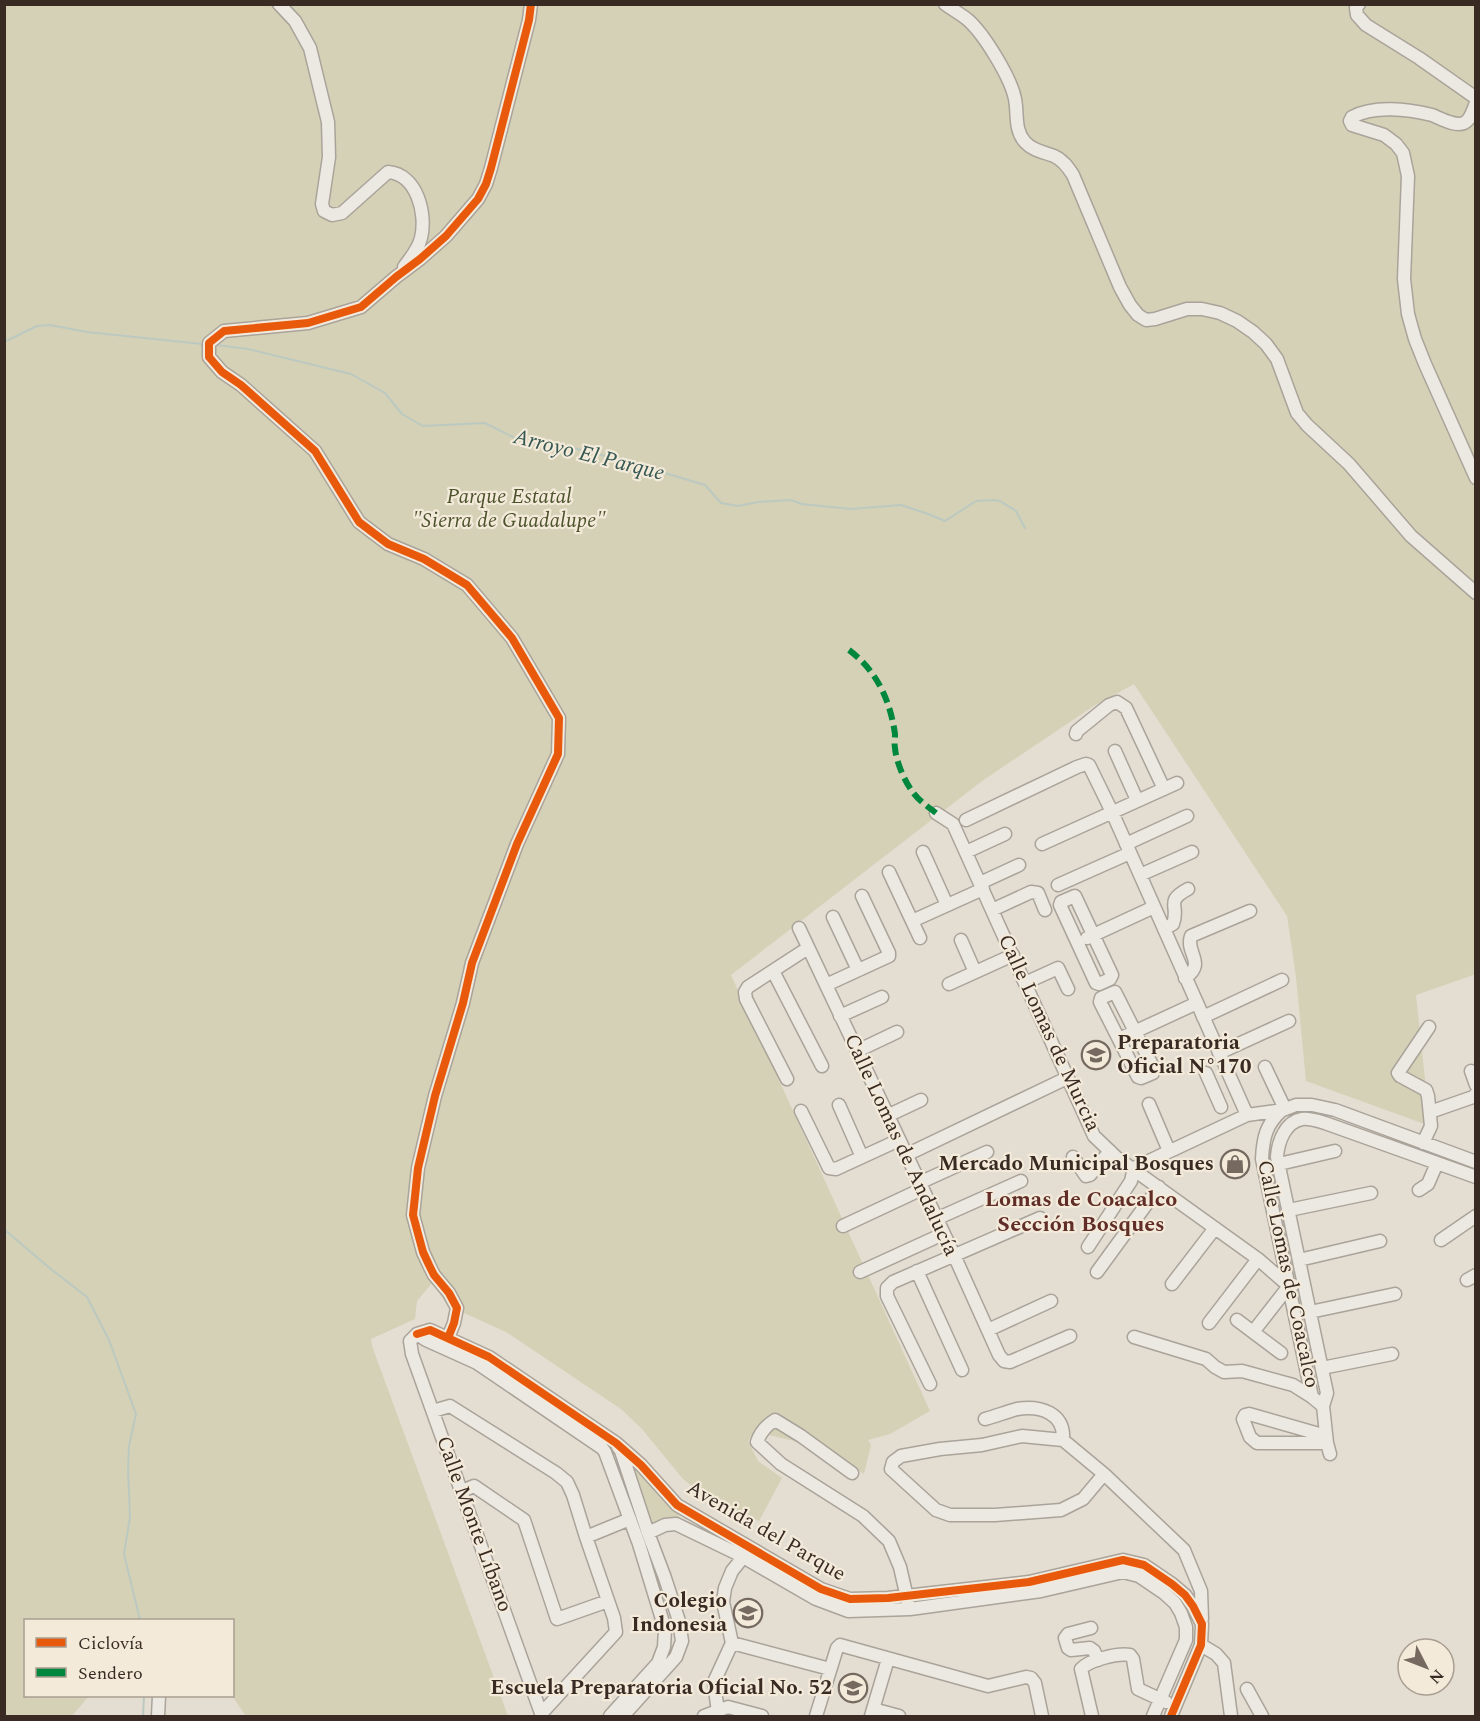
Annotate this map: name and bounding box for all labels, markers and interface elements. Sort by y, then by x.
water label: Arroyo El Parque [509,420,668,490]
park label: Parque Estatal "Sierra de Guadalupe" [412,481,606,537]
street label: Calle Lomas de Murcia [989,929,1109,1138]
place label: Preparatoria Oficial N°170 [1117,1027,1252,1083]
street label: Calle Lomas de Andalucía [835,1028,967,1262]
school or university icon: Preparatoria Oficial N°170 [1080,1039,1112,1071]
place label: Mercado Municipal Bosques [938,1148,1214,1180]
shop icon: Mercado Municipal Bosques [1219,1148,1251,1180]
street label: Calle Lomas de Coacalco [1248,1157,1328,1391]
district label: Lomas de Coacalco Sección Bosques [985,1183,1177,1241]
street label: Calle Monte Líbano [427,1431,521,1617]
street label: Avenida del Parque [680,1472,852,1590]
place label: Colegio Indonesia [631,1585,727,1641]
school or university icon: Colegio Indonesia [732,1597,764,1629]
legend [24,1619,234,1697]
text: Ciclovía [78,1630,144,1657]
north arrow [1396,1637,1456,1697]
text: Sendero [78,1660,143,1687]
text: N [1423,1663,1450,1689]
place label: Escuela Preparatoria Oficial No. 52 [490,1672,832,1704]
school or university icon: Escuela Preparatoria Oficial No. 52 [837,1672,869,1704]

